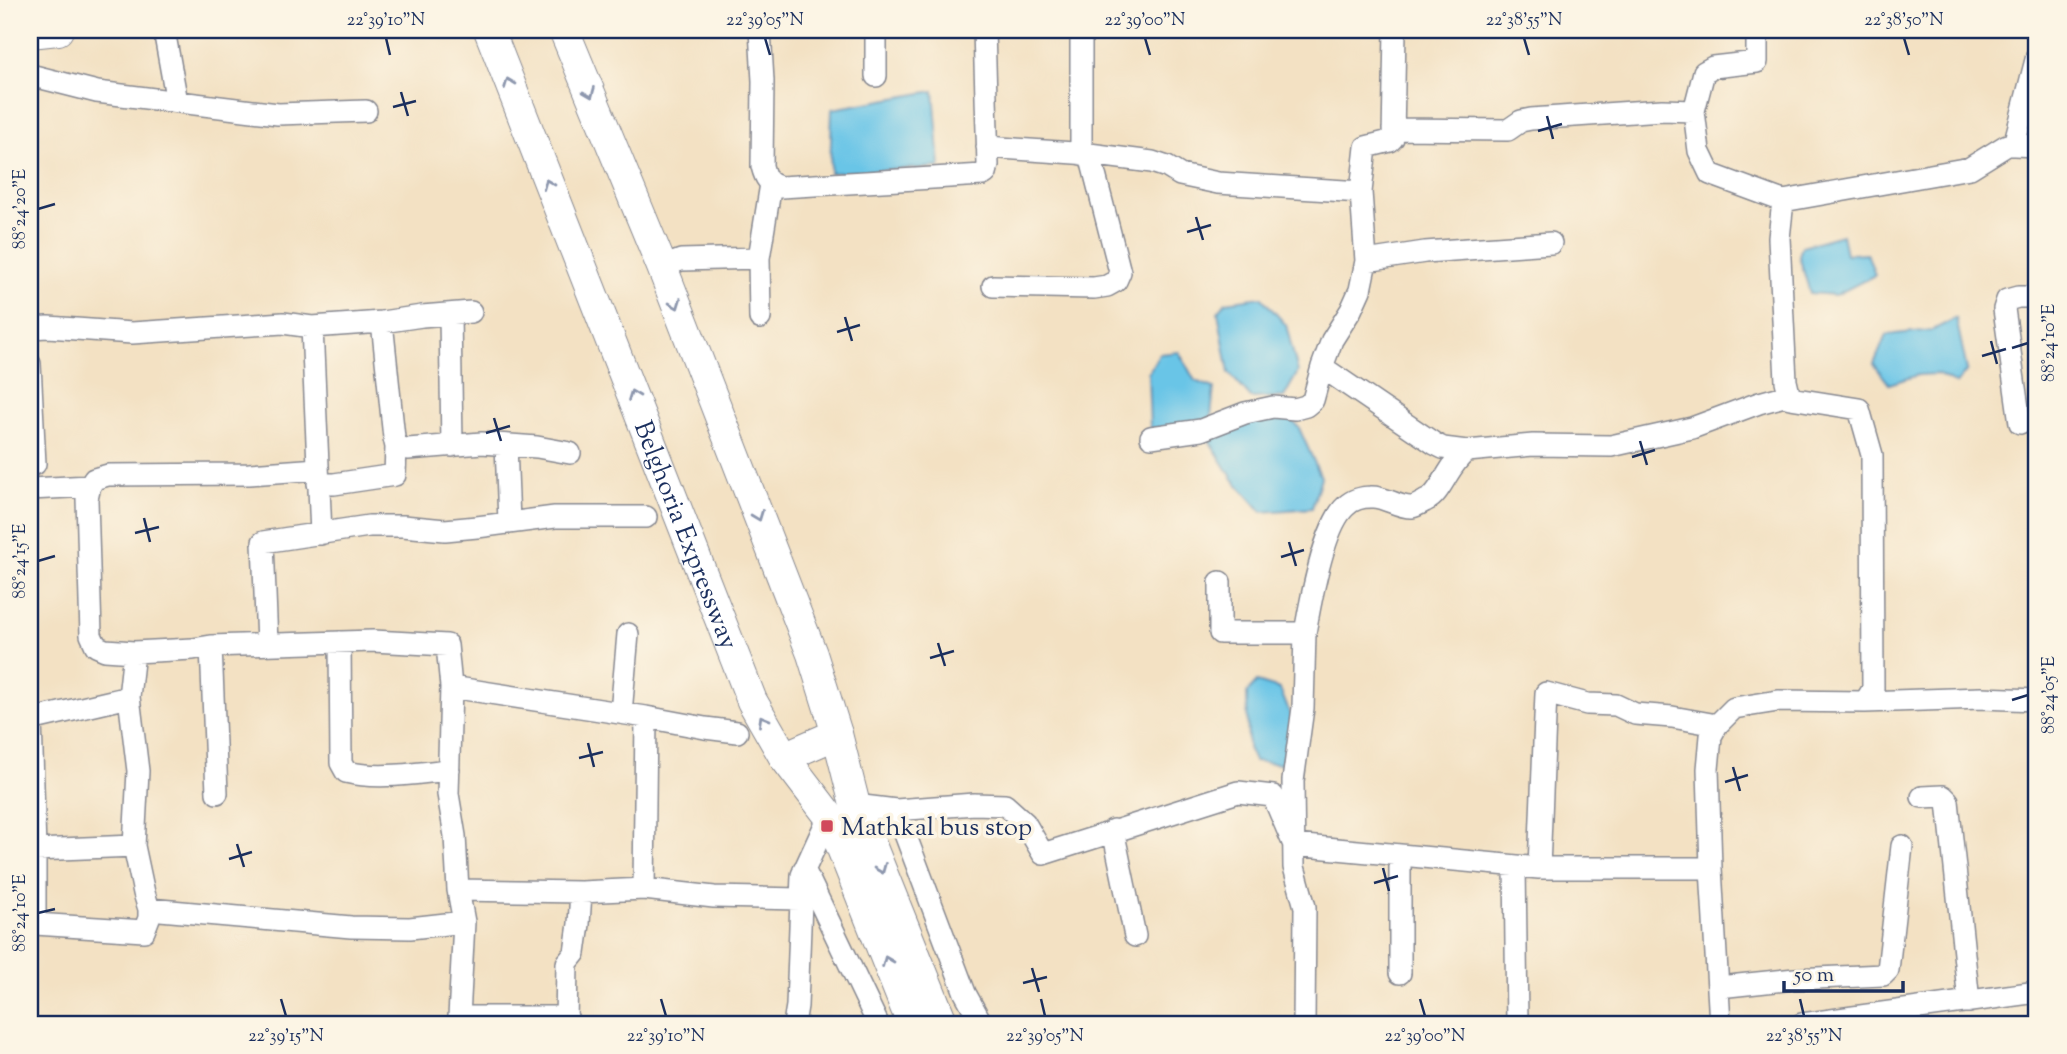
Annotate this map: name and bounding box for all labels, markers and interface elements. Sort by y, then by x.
text: 22°39'10"N [347,8,425,34]
text: 22°39'05"N [726,8,804,34]
text: 22°39'00"N [1105,8,1185,34]
text: 22°38'55"N [1486,8,1562,34]
text: 22°38'50"N [1864,8,1944,34]
one-way arrow [503,77,517,89]
one-way arrow [582,86,596,98]
text: 88°24'20"E [8,169,34,249]
one-way arrow [543,178,557,190]
one-way arrow [667,297,681,309]
text: 88°24'10"E [2037,304,2063,382]
one-way arrow [627,389,641,401]
street label: Belghoria Expressway [623,416,746,655]
one-way arrow [750,509,764,521]
text: 88°24'15"E [8,523,34,599]
text: 88°24'05"E [2037,656,2063,734]
one-way arrow [758,714,771,727]
place label: Mathkal bus stop [841,810,1032,847]
marker: Mathkal bus stop [819,818,835,834]
one-way arrow [872,862,886,874]
text: 88°24'10"E [8,874,34,952]
scale bar [1784,949,1902,993]
one-way arrow [881,955,895,967]
text: 50 m [1793,961,1834,991]
text: 22°39'15"N [248,1024,324,1050]
text: 22°39'10"N [627,1024,705,1050]
text: 22°39'05"N [1006,1024,1084,1050]
text: 22°39'00"N [1385,1024,1465,1050]
text: 22°38'55"N [1766,1024,1842,1050]

